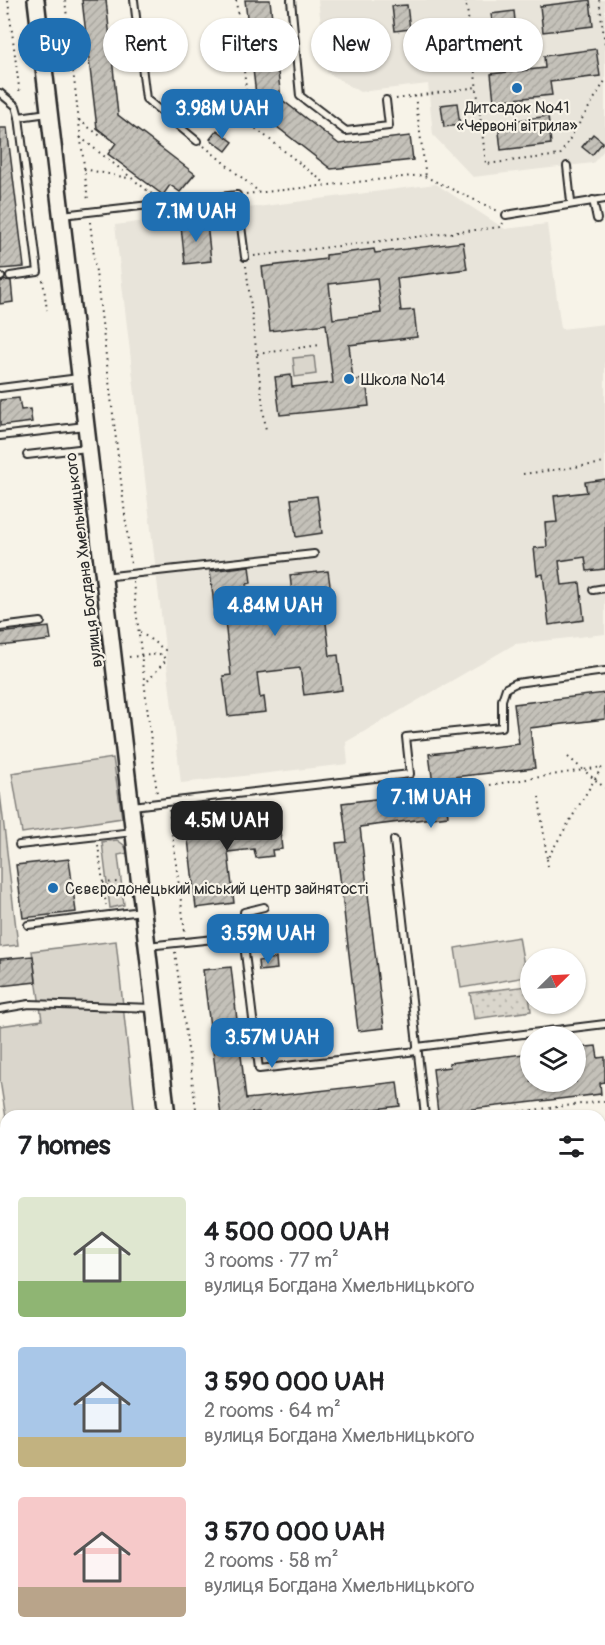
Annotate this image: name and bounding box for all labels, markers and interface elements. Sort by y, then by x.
chip: Buy [18,18,91,72]
chip: Rent [103,18,188,72]
chip: Filters [200,18,299,72]
chip: New [311,18,391,72]
chip: Apartment [403,18,543,72]
marker: Дитсадок №41 «Червоні вітрила» [510,81,524,95]
pin: 3.98M UAH [153,89,291,140]
text: 3.98M UAH [175,96,269,121]
place label: Дитсадок №41 «Червоні вітрила» [456,98,578,136]
pin: 7.1M UAH [134,192,258,243]
text: 7.1M UAH [156,199,236,224]
place label: Школа №14 [361,370,445,390]
marker: Школа №14 [342,372,356,386]
street label: вулиця Богдана Хмельницького [61,451,107,668]
pin: 4.84M UAH [206,586,344,637]
text: 4.84M UAH [227,593,323,618]
pin: 7.1M UAH [369,778,493,829]
text: 7.1M UAH [391,785,471,810]
pin: 4.5M UAH [165,801,289,852]
text: 4.5M UAH [185,808,269,833]
place label: Сєвєродонецький міський центр зайнятості [65,879,368,899]
marker: Сєвєродонецький міський центр зайнятості [46,881,60,895]
pin: 3.59M UAH [199,914,337,965]
text: 3.59M UAH [221,921,315,946]
north arrow [520,948,586,1014]
map controls [520,948,586,1092]
pin: 3.57M UAH [203,1018,341,1069]
text: 3.57M UAH [225,1025,319,1050]
button: layers [520,1026,586,1092]
text: 7 homes [18,1130,110,1162]
icon: filters [555,1130,588,1163]
text: 4 500 000 UAH [204,1216,389,1248]
icon: home [66,1221,138,1293]
text: 3 rooms · 77 m² [204,1248,339,1273]
text: вулиця Богдана Хмельницького [204,1273,475,1298]
text: 3 590 000 UAH [204,1366,385,1398]
icon: home [66,1371,138,1443]
text: 2 rooms · 64 m² [204,1398,341,1423]
text: вулиця Богдана Хмельницького [204,1423,475,1448]
text: 3 570 000 UAH [204,1516,385,1548]
icon: home [66,1521,138,1593]
text: 2 rooms · 58 m² [204,1548,339,1573]
text: вулиця Богдана Хмельницького [204,1573,475,1598]

